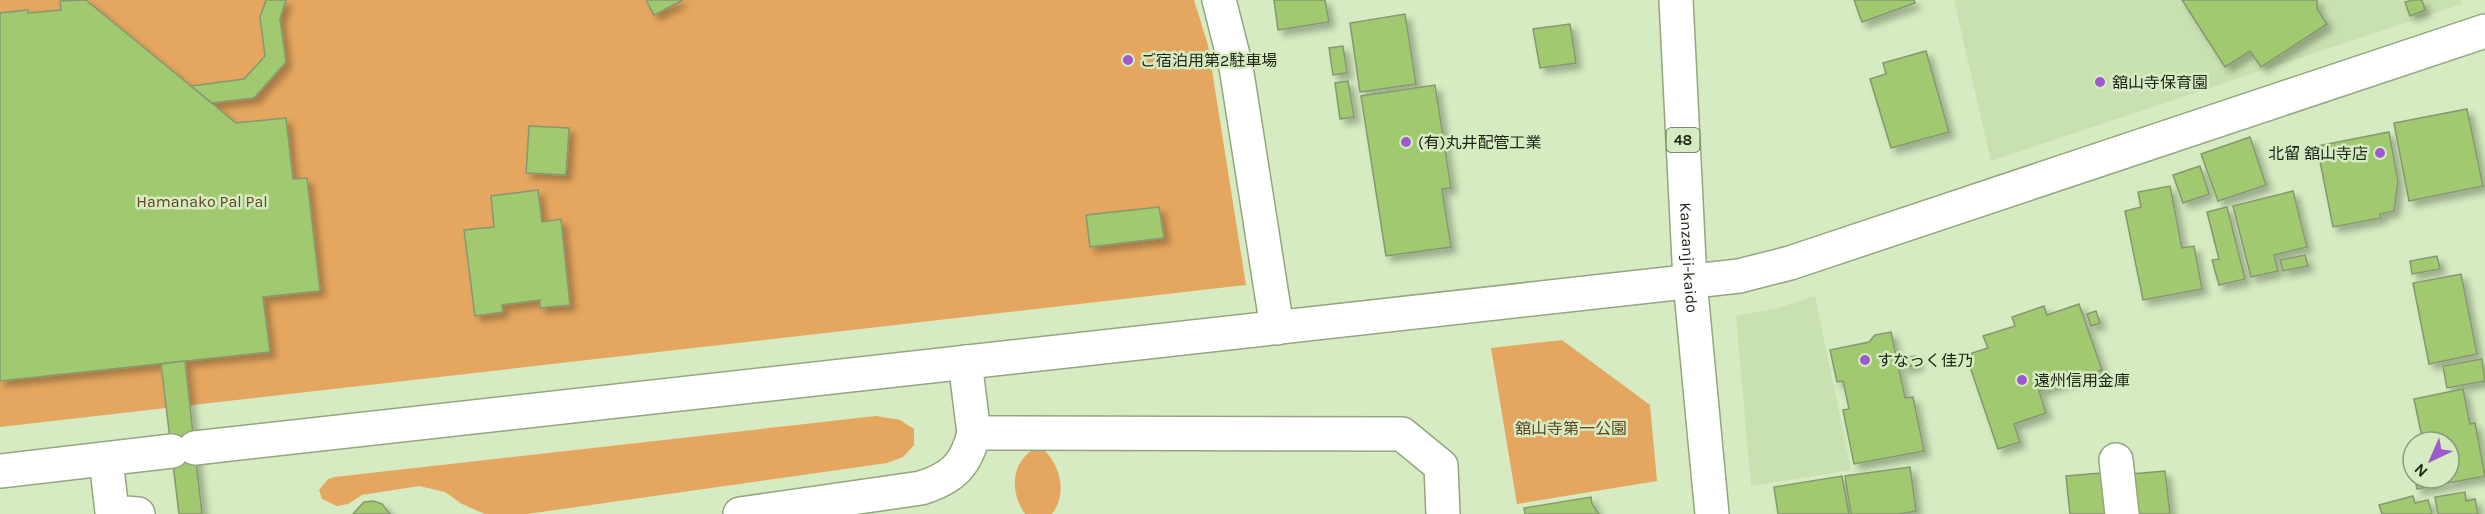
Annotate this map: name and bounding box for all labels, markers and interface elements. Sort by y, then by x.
place label: ご宿泊用第2駐車場 [1140,51,1277,70]
marker: ご宿泊用第2駐車場 [1121,53,1135,67]
place label: 舘山寺保育園 [2112,73,2208,92]
marker: 舘山寺保育園 [2093,75,2107,89]
road number: 48 [1666,128,1700,152]
place label: (有)丸井配管工業 [1418,133,1541,152]
marker: (有)丸井配管工業 [1399,135,1413,149]
place label: 北留 舘山寺店 [2268,144,2368,163]
marker: 北留 舘山寺店 [2373,146,2387,160]
park label: Hamanako Pal Pal [136,192,268,211]
street label: Kanzanji-kaido [1677,202,1702,314]
place label: すなっく佳乃 [1877,351,1973,370]
marker: すなっく佳乃 [1858,353,1872,367]
place label: 遠州信用金庫 [2034,371,2130,390]
marker: 遠州信用金庫 [2015,373,2029,387]
park label: 舘山寺第一公園 [1515,419,1627,438]
north arrow [2401,430,2461,490]
text: N [2410,460,2432,481]

